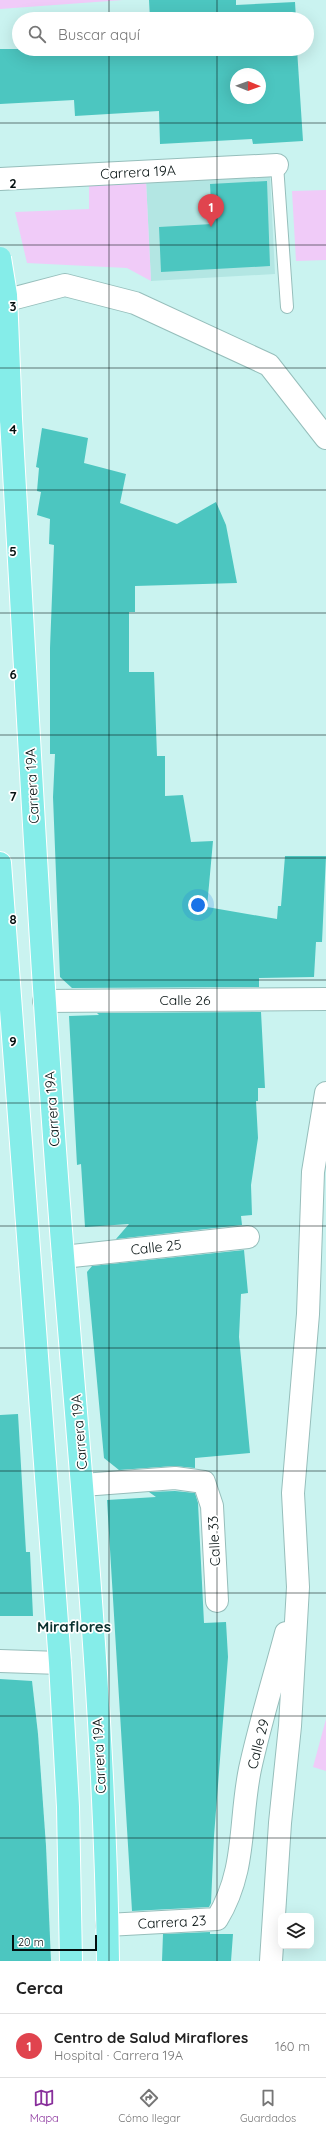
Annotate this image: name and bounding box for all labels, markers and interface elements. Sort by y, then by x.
search box [12,12,314,56]
icon: search [26,23,48,45]
text: Buscar aquí [58,25,140,44]
north arrow [230,68,266,104]
street label: Carrera 19A [100,161,176,183]
text: 2 [9,175,17,191]
pin: 1 [198,194,224,227]
text: 3 [10,298,17,314]
text: 4 [9,421,17,437]
text: 5 [9,543,17,559]
text: 6 [9,666,17,682]
street label: Carrera 19A [21,748,43,824]
text: 7 [9,788,17,804]
your location [188,895,208,915]
text: 8 [9,911,17,927]
street label: Calle 26 [160,991,211,1009]
text: 9 [9,1033,17,1049]
street label: Carrera 19A [40,1071,64,1147]
street label: Calle 25 [130,1235,182,1259]
street label: Carrera 19A [67,1394,91,1470]
street label: Calle 33 [204,1515,224,1567]
district label: Miraflores [37,1617,111,1636]
street label: Calle 29 [243,1717,273,1771]
street label: Carrera 19A [88,1718,110,1794]
street label: Carrera 23 [137,1911,207,1933]
map controls [278,1913,314,1949]
button: layers [278,1913,314,1949]
scale bar [12,1933,97,1952]
text: 20 m [18,1935,44,1949]
text: Cerca [16,1977,63,1998]
text: Centro de Salud Miraflores [54,2028,248,2047]
text: 1 [26,2038,32,2054]
text: 160 m [275,2038,310,2054]
text: Hospital · Carrera 19A [54,2047,183,2063]
tab: Mapa [30,2087,59,2125]
tab: Cómo llegar [118,2087,181,2125]
tab: Guardados [240,2087,296,2125]

